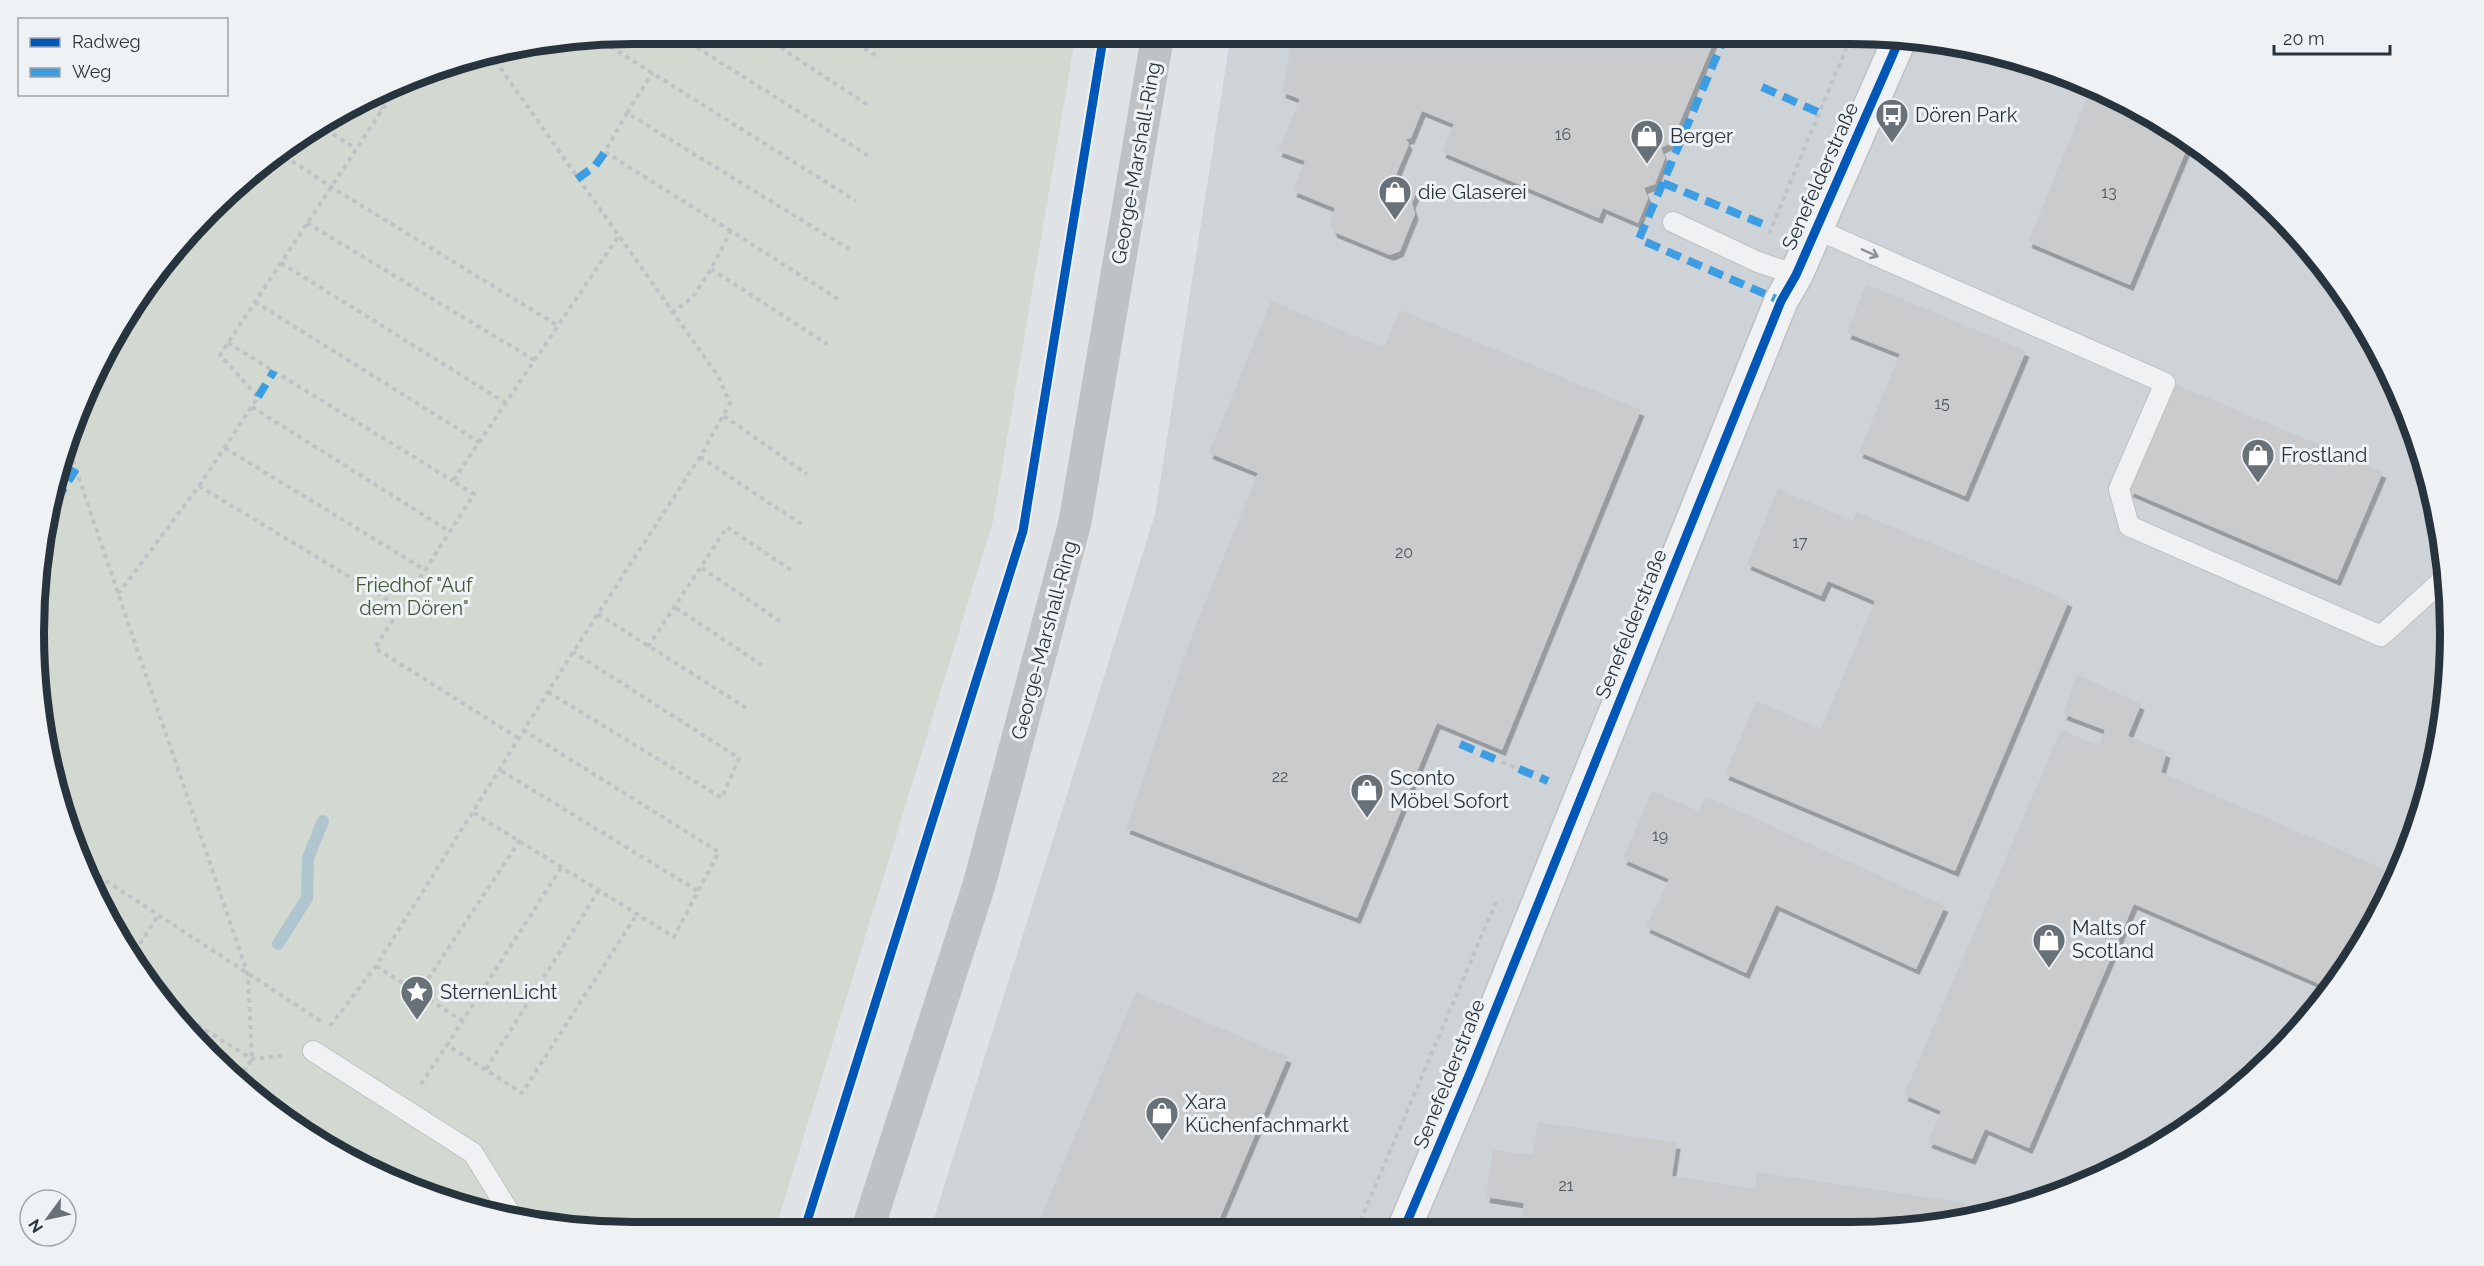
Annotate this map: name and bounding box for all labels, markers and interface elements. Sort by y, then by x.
legend [18,18,228,96]
scale bar [2274,18,2390,56]
text: 20 m [2283,28,2325,49]
text: Radweg [72,31,141,52]
street label: George-Marshall-Ring [1106,60,1166,266]
text: Weg [72,61,111,82]
bus stop icon: Dören Park [1874,97,1910,144]
street label: Senefelderstraße [1777,98,1863,253]
place label: Dören Park [1915,103,2018,127]
shop icon: Berger [1629,118,1665,165]
place label: Berger [1670,124,1733,148]
house number: 16 [1555,125,1571,144]
shop icon: die Glaserei [1377,174,1413,221]
place label: die Glaserei [1418,180,1527,204]
house number: 13 [2101,183,2117,202]
one-way arrow [1860,248,1878,259]
house number: 15 [1934,394,1950,413]
shop icon: Frostland [2240,437,2276,484]
place label: Frostland [2281,443,2367,467]
house number: 17 [1792,533,1808,552]
street label: George-Marshall-Ring [1006,538,1082,742]
house number: 20 [1395,543,1413,562]
street label: Senefelderstraße [1590,546,1672,702]
park label: Friedhof "Auf dem Dören" [355,573,474,620]
place label: Sconto Möbel Sofort [1390,766,1509,813]
house number: 22 [1272,767,1288,786]
shop icon: Sconto Möbel Sofort [1349,772,1385,819]
house number: 19 [1652,826,1668,845]
place label: Malts of Scotland [2072,916,2154,963]
shop icon: Malts of Scotland [2031,922,2067,969]
place icon: SternenLicht [399,974,435,1021]
place label: SternenLicht [440,980,558,1004]
street label: Senefelderstraße [1408,996,1490,1152]
place label: Xara Küchenfachmarkt [1185,1090,1349,1137]
shop icon: Xara Küchenfachmarkt [1144,1095,1180,1142]
house number: 21 [1558,1176,1574,1195]
north arrow [18,1188,78,1248]
text: N [25,1216,47,1236]

